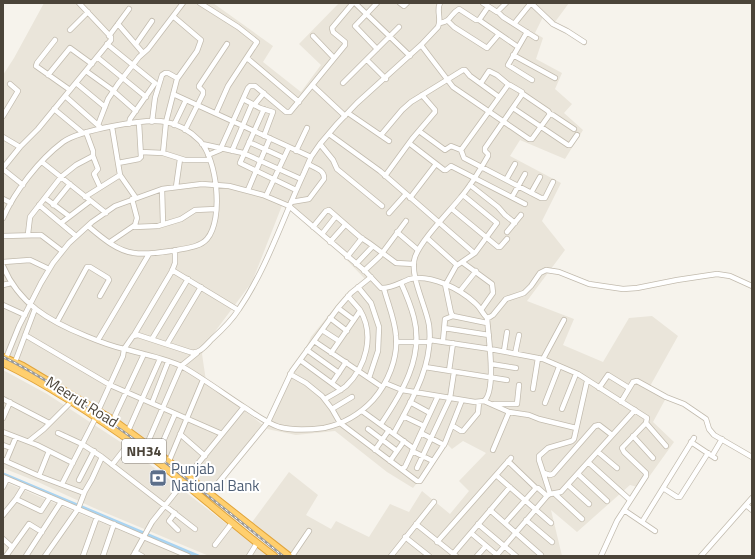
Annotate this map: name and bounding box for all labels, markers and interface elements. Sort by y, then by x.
street label: Meerut Road [41,370,123,433]
road number: NH34 [122,439,166,463]
place label: Punjab National Bank [171,457,259,497]
bank icon: Punjab National Bank [148,468,168,488]

